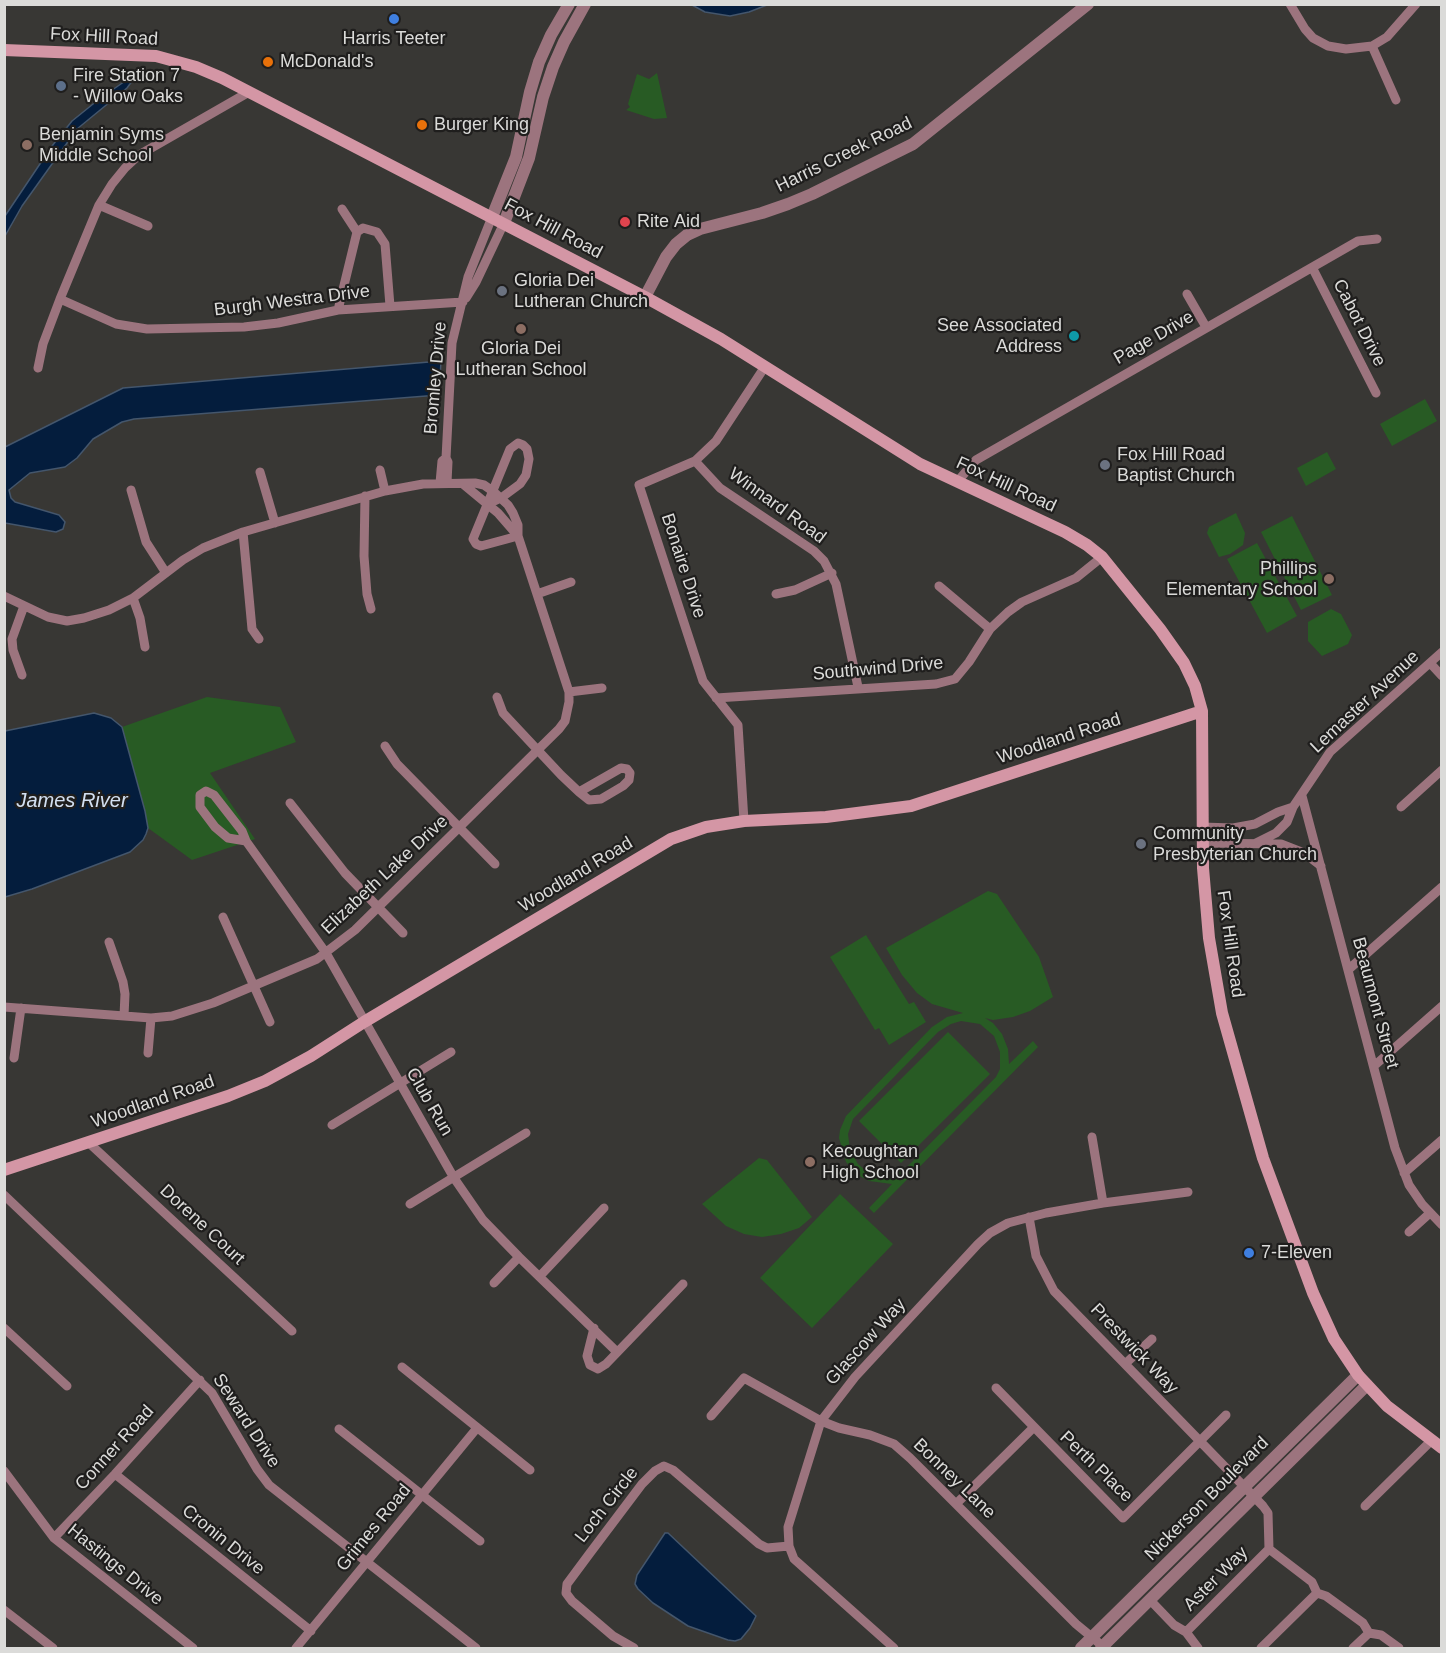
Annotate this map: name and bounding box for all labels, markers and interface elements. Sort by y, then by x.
marker: Harris Teeter [387,12,401,26]
street label: Fox Hill Road [49,23,159,51]
place label: Harris Teeter [342,28,446,50]
place label: McDonald's [280,51,373,73]
marker: McDonald's [261,55,275,69]
place label: Fire Station 7 - Willow Oaks [73,65,183,107]
marker: Fire Station 7 - Willow Oaks [54,79,68,93]
street label: Harris Creek Road [772,113,916,197]
place label: Burger King [434,114,529,136]
marker: Burger King [415,118,429,132]
place label: Benjamin Syms Middle School [39,124,164,166]
marker: Benjamin Syms Middle School [20,138,34,152]
street label: Fox Hill Road [500,194,606,264]
place label: Rite Aid [637,211,700,233]
marker: Rite Aid [618,215,632,229]
place label: Gloria Dei Lutheran Church [514,270,648,312]
street label: Cabot Drive [1328,276,1390,370]
street label: Burgh Westra Drive [213,281,371,321]
marker: Gloria Dei Lutheran Church [495,284,509,298]
street label: Page Drive [1110,306,1198,370]
place label: See Associated Address [937,315,1062,358]
street label: Bromley Drive [420,321,452,435]
marker: Gloria Dei Lutheran School [514,322,528,336]
marker: See Associated Address [1067,329,1081,343]
place label: Gloria Dei Lutheran School [455,338,587,380]
place label: Fox Hill Road Baptist Church [1117,444,1235,486]
street label: Fox Hill Road [952,452,1060,518]
marker: Fox Hill Road Baptist Church [1098,458,1112,472]
street label: Winnard Road [724,463,830,549]
street label: Bonaire Drive [656,511,710,621]
place label: Phillips Elementary School [1166,558,1317,600]
marker: Phillips Elementary School [1322,572,1336,586]
street label: Lemaster Avenue [1306,646,1424,758]
street label: Southwind Drive [812,653,944,685]
street label: Woodland Road [994,709,1124,769]
water label: James River [16,789,128,813]
street label: Elizabeth Lake Drive [317,811,453,939]
place label: Community Presbyterian Church [1153,823,1317,866]
street label: Woodland Road [515,833,637,917]
marker: Community Presbyterian Church [1134,837,1148,851]
street label: Fox Hill Road [1212,889,1248,999]
street label: Beaumont Street [1347,935,1403,1071]
street label: Club Run [401,1064,457,1140]
street label: Woodland Road [89,1071,217,1133]
place label: Kecoughtan High School [822,1141,919,1184]
marker: Kecoughtan High School [803,1155,817,1169]
street label: Dorene Court [155,1180,249,1270]
place label: 7-Eleven [1261,1242,1332,1264]
marker: 7-Eleven [1242,1246,1256,1260]
street label: Glascow Way [821,1294,911,1390]
street label: Prestwick Way [1085,1299,1183,1399]
street label: Seward Drive [208,1370,284,1472]
street label: Conner Road [71,1401,159,1495]
street label: Perth Place [1055,1427,1137,1507]
street label: Nickerson Boulevard [1141,1433,1273,1565]
street label: Bonney Lane [908,1434,1000,1524]
street label: Loch Circle [571,1463,643,1547]
street label: Grimes Road [332,1480,416,1576]
street label: Cronin Drive [177,1500,269,1580]
street label: Hastings Drive [63,1520,167,1610]
street label: Aster Way [1179,1542,1253,1616]

